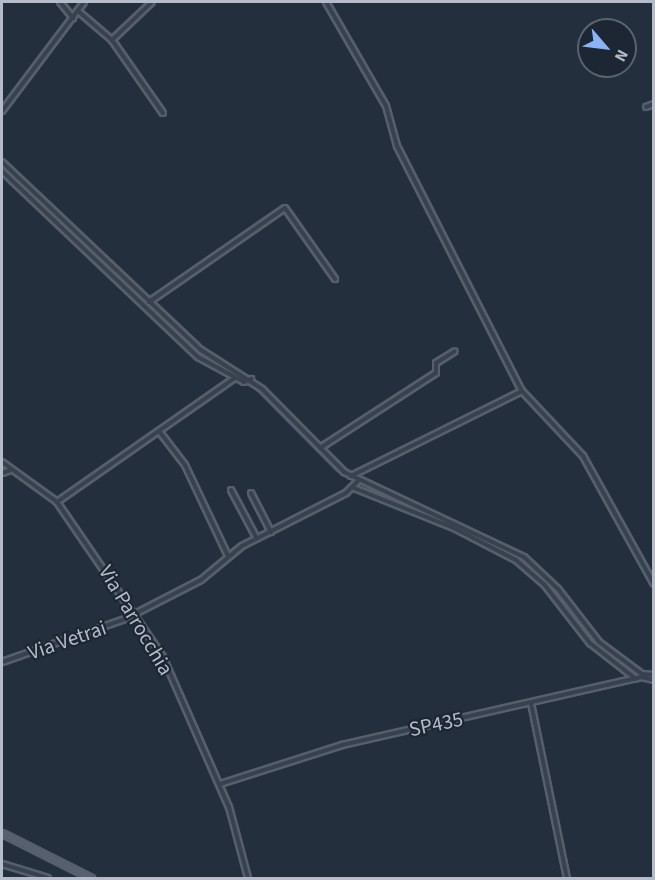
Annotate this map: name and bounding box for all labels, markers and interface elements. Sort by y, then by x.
north arrow [577,18,637,78]
text: N [609,46,633,65]
street label: Via Parrocchia [93,560,179,680]
street label: Via Vetrai [25,615,109,665]
street label: SP435 [407,706,465,742]

